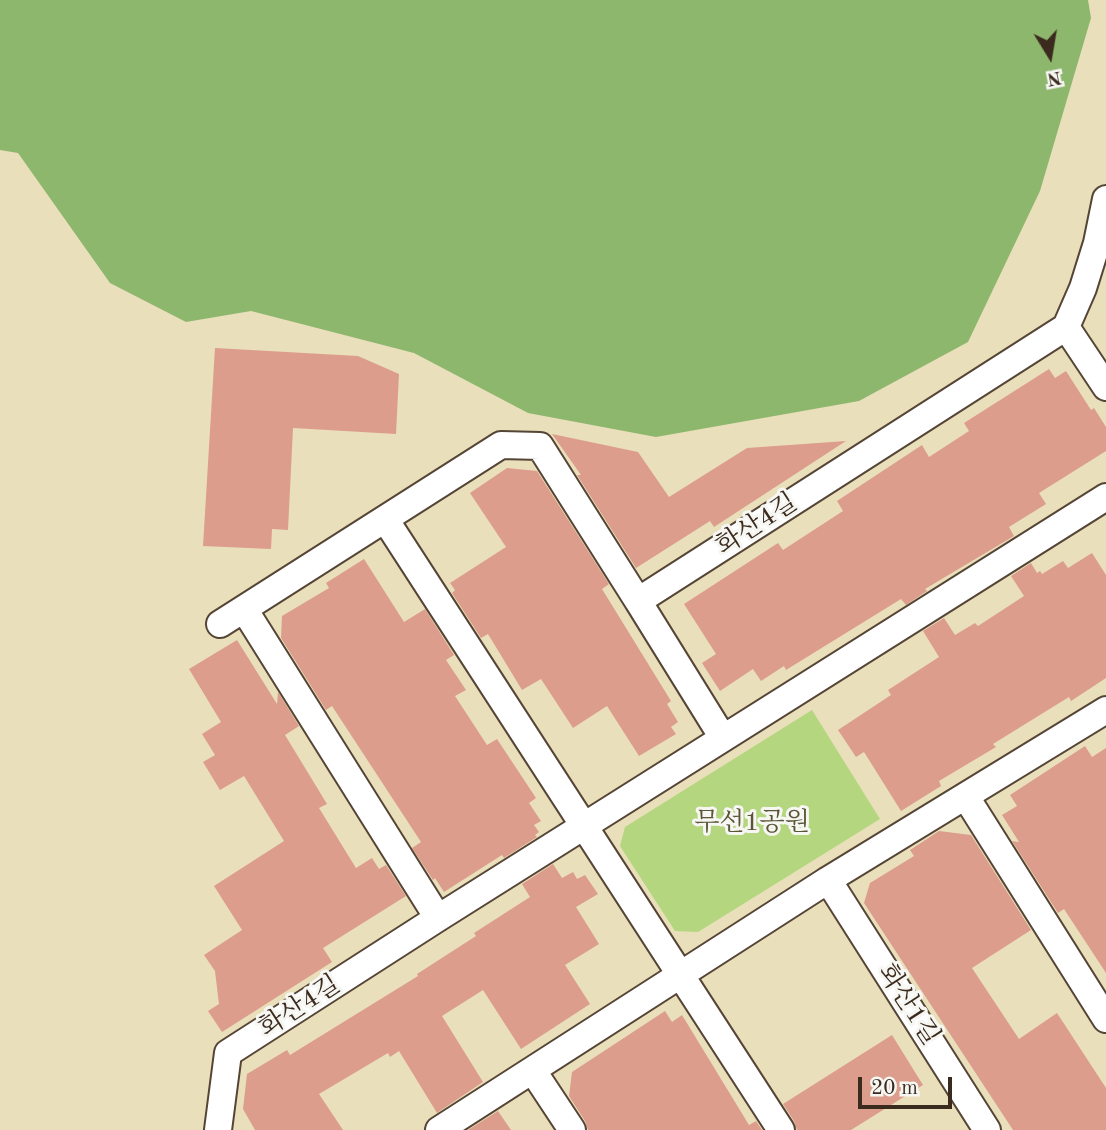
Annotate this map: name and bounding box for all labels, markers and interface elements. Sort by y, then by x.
north arrow [1015,21,1085,91]
text: N [1045,66,1063,88]
street label: 화산4길 [711,487,803,563]
park label: 무선1공원 [694,807,810,839]
street label: 화산1길 [870,959,946,1051]
street label: 화산4길 [254,969,346,1045]
scale bar [861,1064,956,1108]
text: 20 m [871,1078,918,1099]

